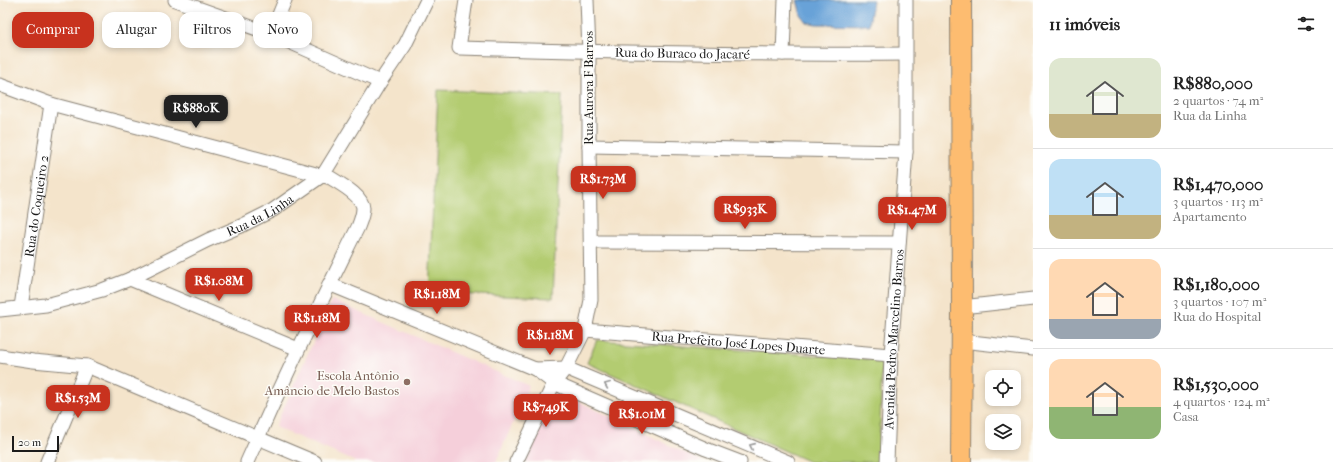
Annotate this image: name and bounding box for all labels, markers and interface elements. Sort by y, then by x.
chip: Comprar [12,12,94,48]
chip: Alugar [102,12,171,48]
chip: Filtros [179,12,245,48]
chip: Novo [253,12,312,48]
icon: filters [1295,13,1317,35]
text: 11 imóveis [1049,14,1120,34]
street label: Rua Aurora F Barros [581,31,596,145]
street label: Rua do Buraco do Jacaré [615,44,751,61]
text: R$880,000 [1173,73,1253,93]
icon: home [1081,74,1129,122]
text: 2 quartos · 74 m² [1173,93,1263,108]
pin: R$880K [163,95,229,129]
text: R$880K [173,100,219,115]
text: Rua da Linha [1173,108,1247,123]
street label: Rua do Coqueiro 2 [21,154,51,258]
pin: R$1.73M [566,166,640,200]
text: R$1.73M [580,171,626,186]
text: R$1,470,000 [1173,174,1263,194]
icon: home [1081,175,1129,223]
street label: Rua da Linha [224,190,297,239]
text: 3 quartos · 113 m² [1173,194,1263,209]
pin: R$933K [712,196,778,230]
pin: R$1.47M [875,197,949,231]
text: R$933K [723,201,767,216]
text: R$1.47M [887,202,937,217]
text: Apartamento [1173,209,1247,224]
street label: Avenida Pedro Marcelino Barros [881,248,906,431]
pin: R$1.08M [182,268,256,302]
text: R$1.08M [194,273,244,288]
text: R$1,180,000 [1173,274,1260,294]
icon: home [1081,275,1129,323]
pin: R$1.18M [400,281,474,315]
text: R$1.18M [414,286,460,301]
text: 3 quartos · 107 m² [1173,294,1266,309]
pin: R$1.18M [280,305,354,339]
text: Rua do Hospital [1173,309,1261,324]
text: R$1.18M [294,310,340,325]
pin: R$1.18M [513,322,587,356]
text: R$1.18M [527,327,573,342]
street label: Rua Prefeito José Lopes Duarte [651,328,827,357]
place label: Escola Antônio Amâncio de Melo Bastos [264,368,399,398]
map controls [985,370,1021,450]
button: locate [985,370,1021,406]
text: R$1,530,000 [1173,374,1259,394]
icon: home [1081,375,1129,423]
marker: Escola Antônio Amâncio de Melo Bastos [402,377,412,387]
one-way arrow [603,381,610,389]
pin: R$1.53M [41,385,115,419]
text: R$1.53M [55,390,101,405]
pin: R$749K [513,394,579,428]
text: 4 quartos · 124 m² [1173,394,1270,409]
text: R$749K [523,399,569,414]
pin: R$1.01M [605,401,679,435]
text: R$1.01M [618,406,666,421]
text: Casa [1173,409,1199,424]
button: layers [985,414,1021,450]
scale bar [12,434,59,453]
text: 20 m [18,436,41,449]
one-way arrow [749,443,756,451]

